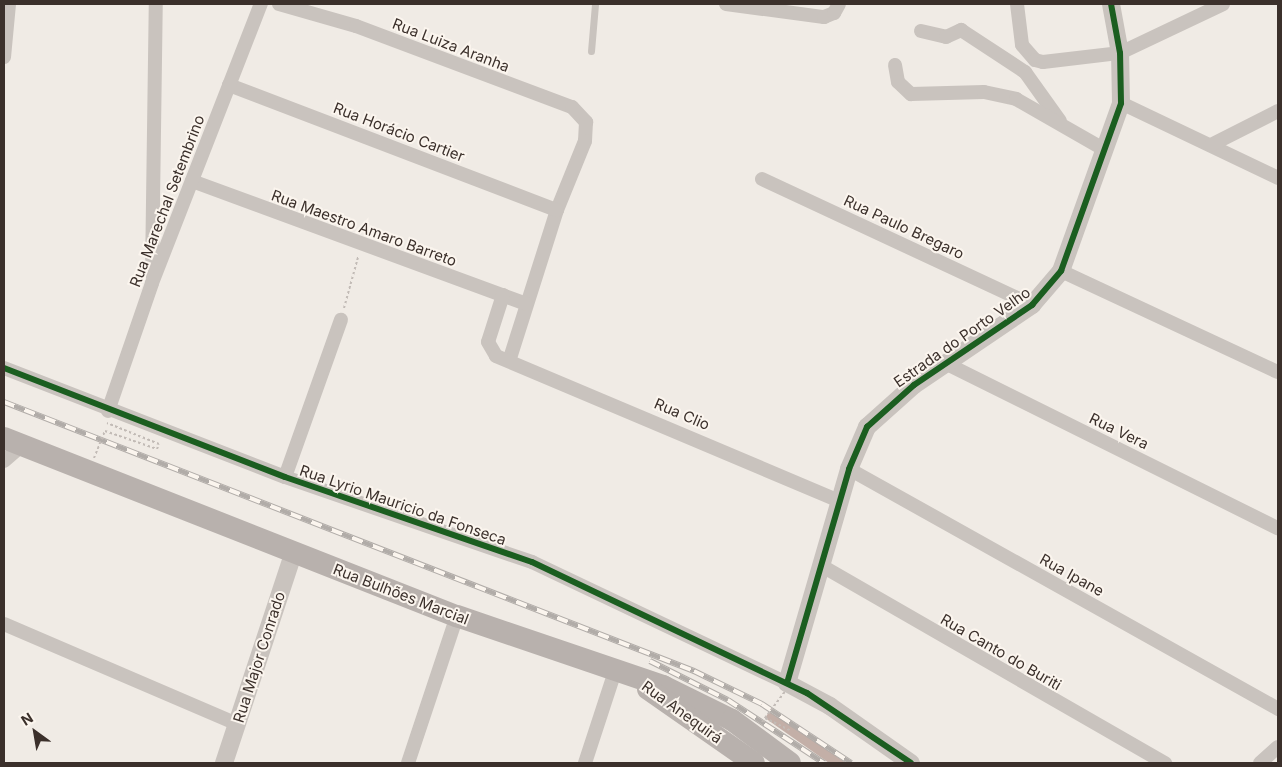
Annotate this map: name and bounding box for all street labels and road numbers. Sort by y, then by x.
street label: Rua Luiza Aranha [390,14,512,76]
street label: Rua Horácio Cartier [331,99,467,165]
street label: Rua Marechal Setembrino [126,113,208,289]
street label: Rua Maestro Amaro Barreto [269,186,459,270]
street label: Rua Paulo Bregaro [841,191,967,263]
street label: Estrada do Porto Velho [890,283,1034,391]
street label: Rua Clio [652,394,712,434]
street label: Rua Vera [1086,409,1152,453]
street label: Rua Lyrio Mauricio da Fonseca [297,461,509,549]
street label: Rua Ipane [1037,550,1107,600]
street label: Rua Bulhões Marcial [331,560,471,628]
street label: Rua Major Conrado [229,589,289,725]
street label: Rua Canto do Buriti [937,610,1065,694]
street label: Rua Anequirá [638,677,726,747]

